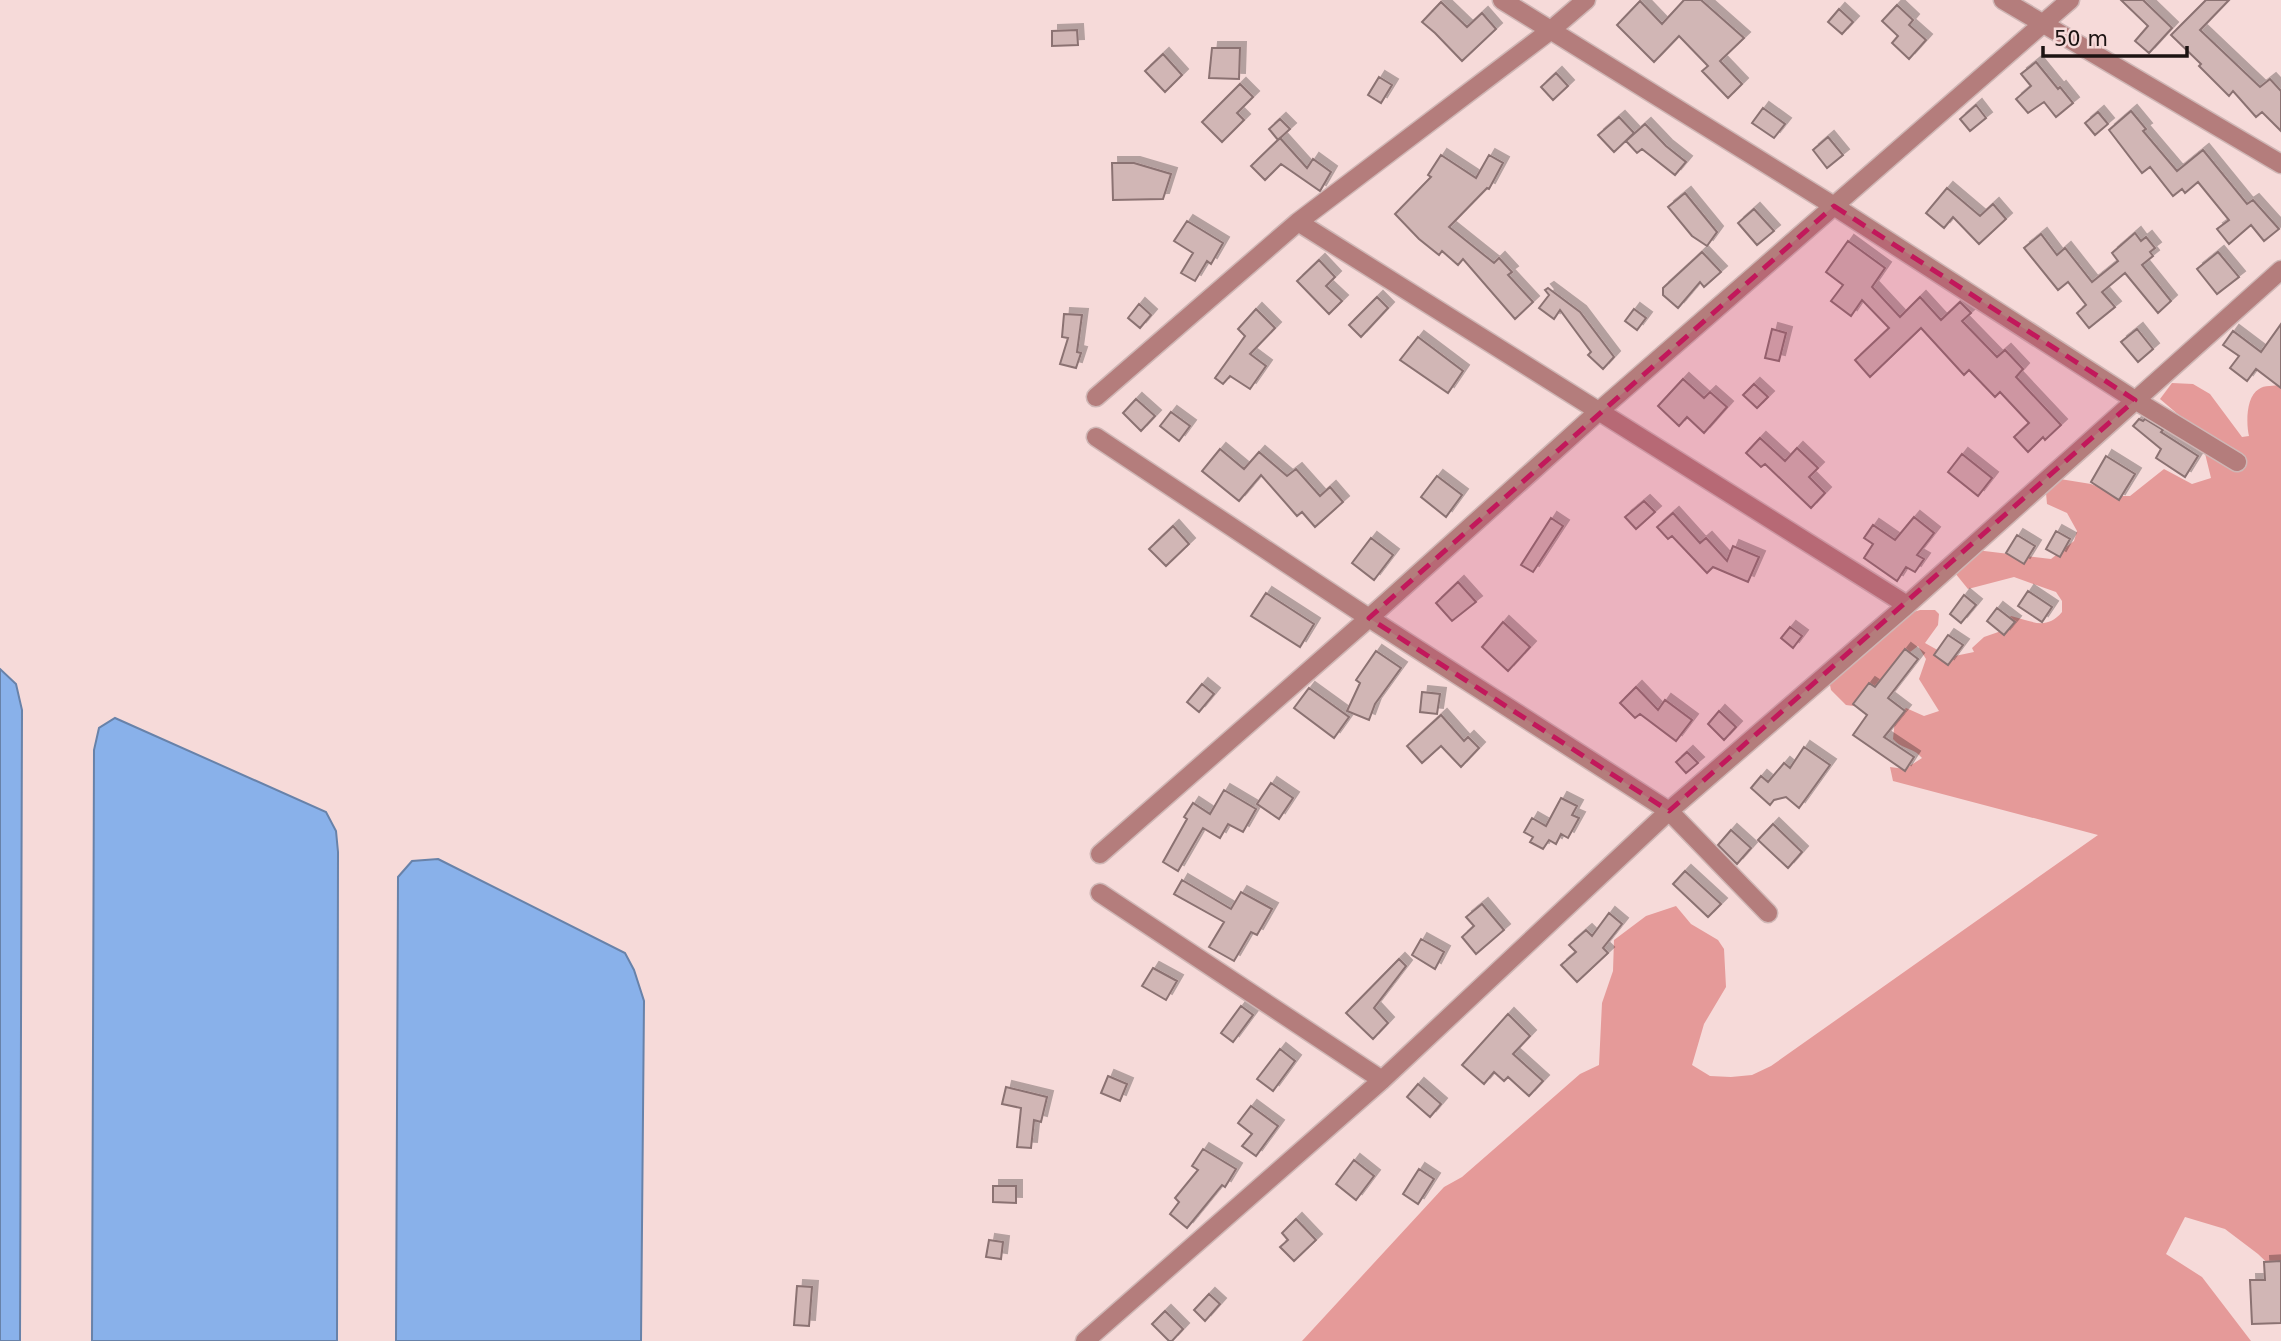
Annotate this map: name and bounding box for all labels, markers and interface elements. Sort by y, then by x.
scale bar [2043,14,2186,58]
text: 50 m [2054,27,2108,51]

